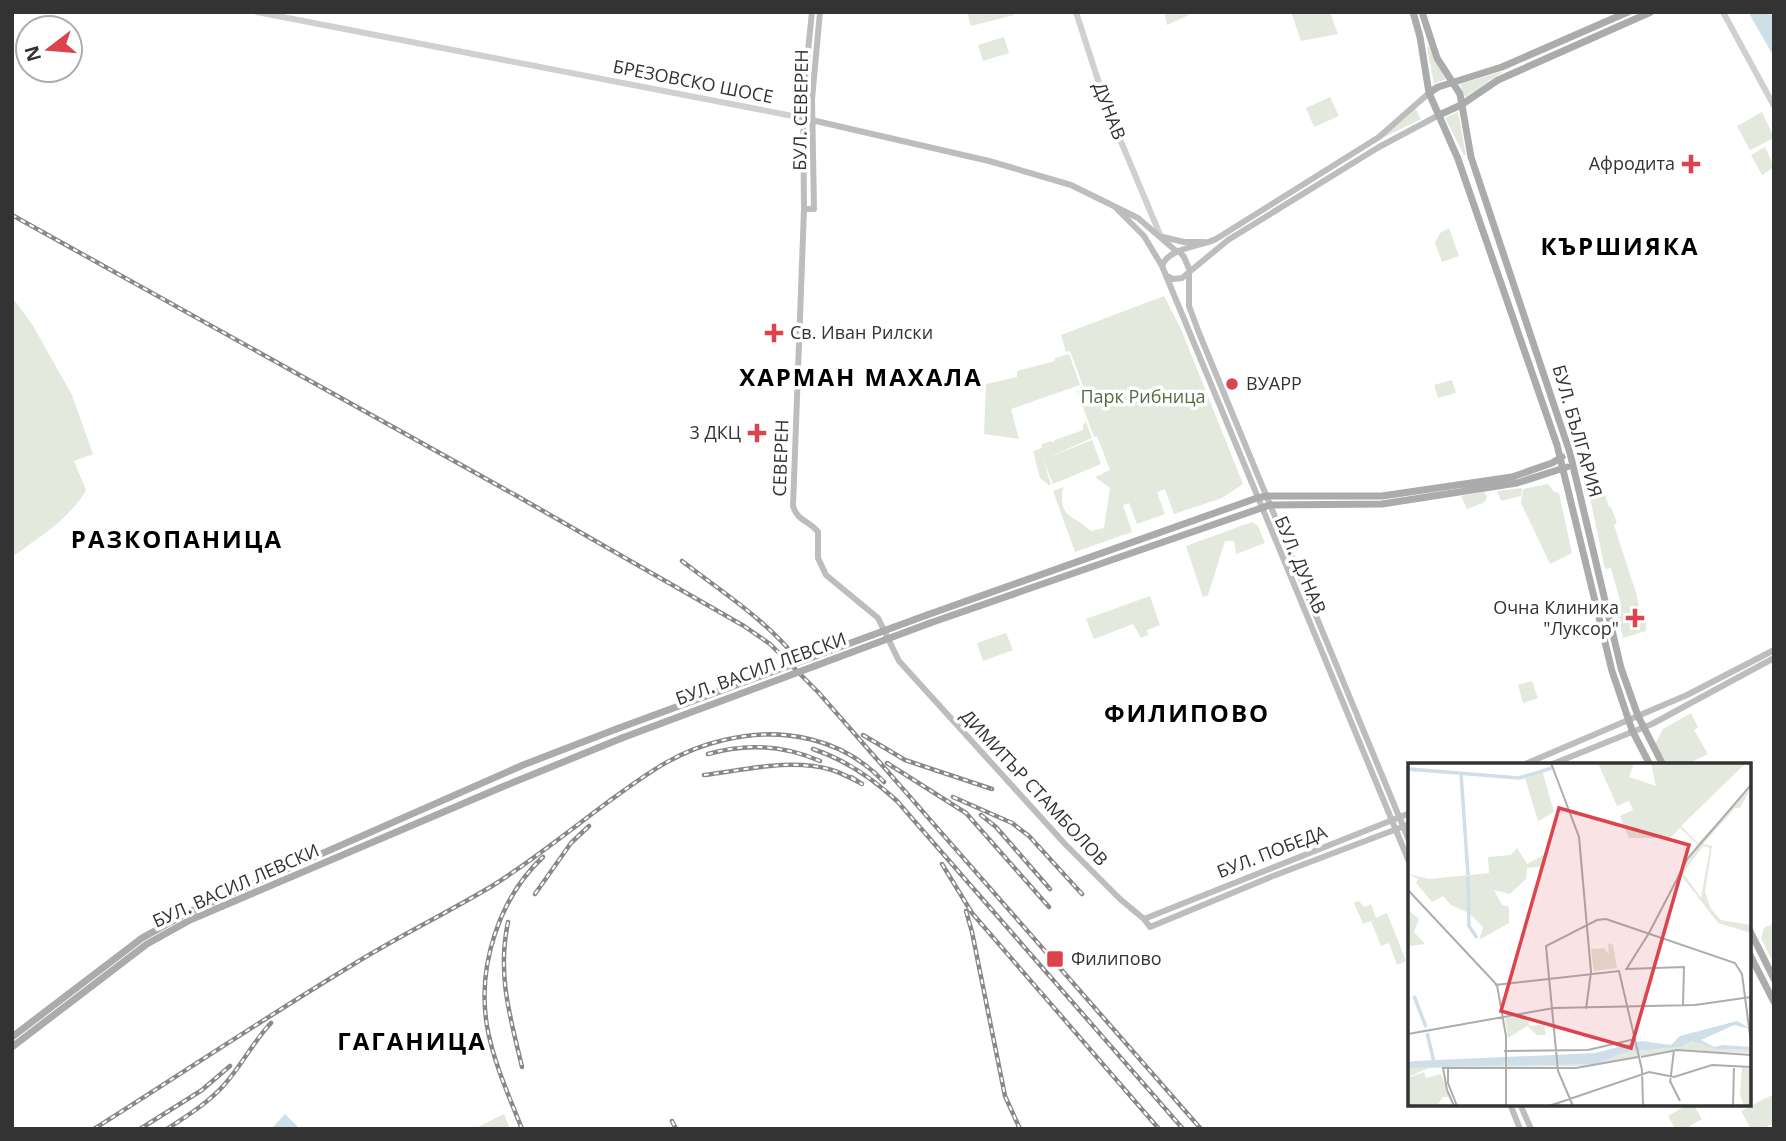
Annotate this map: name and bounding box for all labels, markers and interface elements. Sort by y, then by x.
north arrow [14,14,84,84]
text: N [18,43,47,65]
street label: БУЛ. СЕВЕРЕН [787,49,813,171]
street label: БРЕЗОВСКО ШОСЕ [611,54,775,108]
street label: ДУНАВ [1088,78,1132,143]
place label: Афродита [1589,151,1675,175]
marker: Афродита [1681,154,1701,174]
district label: КЪРШИЯКА [1541,229,1699,262]
place label: Св. Иван Рилски [790,320,933,344]
marker: Св. Иван Рилски [764,323,784,343]
district label: ХАРМАН МАХАЛА [739,360,983,393]
street label: БУЛ. БЪЛГАРИЯ [1548,362,1608,500]
place label: ВУАРР [1246,371,1302,395]
marker: ВУАРР [1224,376,1240,392]
park label: Парк Рибница [1080,384,1206,408]
street label: СЕВЕРЕН [767,419,793,497]
place label: 3 ДКЦ [689,420,741,444]
marker: 3 ДКЦ [747,423,767,443]
street label: БУЛ. ДУНАВ [1270,512,1332,617]
district label: РАЗКОПАНИЦА [71,522,283,555]
place label: Очна Клиника "Луксор" [1493,595,1619,640]
marker: Очна Клиника "Луксор" [1625,608,1645,628]
street label: БУЛ. ВАСИЛ ЛЕВСКИ [672,626,849,710]
district label: ФИЛИПОВО [1104,696,1270,729]
street label: ДИМИТЪР СТАМБОЛОВ [956,704,1114,871]
inset map [1408,763,1751,1106]
street label: БУЛ. ПОБЕДА [1213,819,1331,883]
street label: БУЛ. ВАСИЛ ЛЕВСКИ [149,838,323,933]
place label: Филипово [1071,946,1162,970]
marker: Филипово [1045,949,1065,969]
district label: ГАГАНИЦА [337,1024,487,1057]

